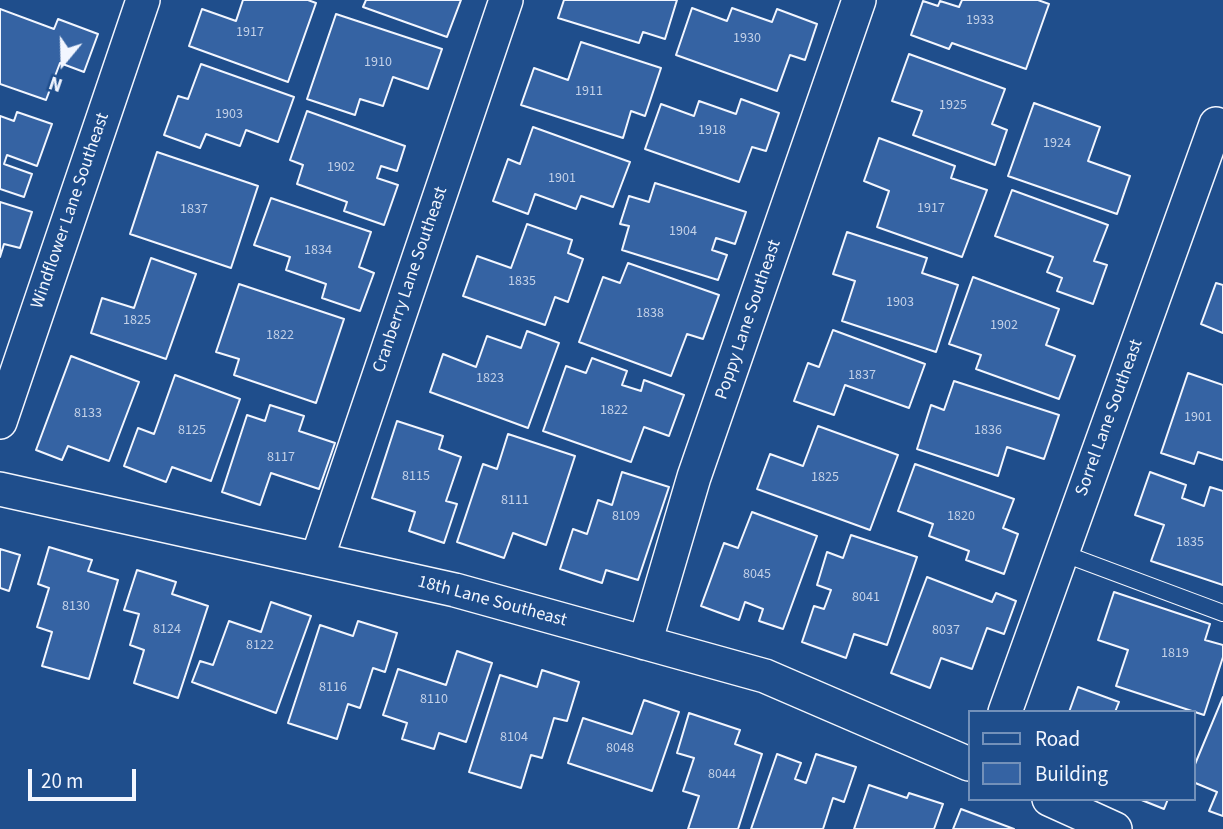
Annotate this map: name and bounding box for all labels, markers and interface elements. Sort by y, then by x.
house number: 1933 [966,13,994,29]
house number: 1917 [236,25,264,41]
north arrow [28,28,98,98]
house number: 1930 [733,31,761,47]
house number: 1910 [364,55,392,71]
text: N [46,69,66,98]
house number: 1911 [575,84,603,100]
house number: 1925 [939,98,967,114]
house number: 1903 [215,107,243,123]
street label: Windflower Lane Southeast [27,110,115,312]
house number: 1918 [698,123,726,139]
house number: 1924 [1043,136,1071,152]
house number: 1902 [327,160,355,176]
house number: 1901 [548,171,576,187]
street label: Cranberry Lane Southeast [369,184,453,376]
house number: 1917 [917,201,945,217]
house number: 1837 [180,202,208,218]
house number: 1904 [669,224,697,240]
street label: Poppy Lane Southeast [711,237,787,403]
house number: 1834 [304,243,332,259]
house number: 1835 [508,274,536,290]
house number: 1903 [886,295,914,311]
house number: 1838 [636,306,664,322]
house number: 1825 [123,313,151,329]
house number: 1902 [990,318,1018,334]
house number: 1822 [266,328,294,344]
street label: Sorrel Lane Southeast [1072,337,1148,499]
house number: 1837 [848,368,876,384]
house number: 1823 [476,371,504,387]
house number: 1822 [600,403,628,419]
house number: 8133 [74,406,102,422]
house number: 1901 [1184,410,1212,426]
house number: 8125 [178,423,206,439]
house number: 1836 [974,423,1002,439]
house number: 8117 [267,450,295,466]
house number: 8115 [402,469,430,485]
house number: 1825 [811,470,839,486]
house number: 8111 [501,493,529,509]
house number: 8109 [612,509,640,525]
house number: 1820 [947,509,975,525]
house number: 1835 [1176,535,1204,551]
house number: 8045 [743,567,771,583]
street label: 18th Lane Southeast [415,572,569,632]
house number: 8041 [852,590,880,606]
house number: 8130 [62,599,90,615]
house number: 8124 [153,622,181,638]
house number: 8037 [932,623,960,639]
house number: 8122 [246,638,274,654]
house number: 1819 [1161,646,1189,662]
house number: 8116 [319,680,347,696]
house number: 8110 [420,692,448,708]
legend [968,710,1195,801]
text: Road [1035,724,1080,754]
house number: 8104 [500,730,528,746]
house number: 8048 [606,741,634,757]
scale bar [32,756,140,800]
text: Building [1035,759,1108,789]
text: 20 m [41,766,83,796]
house number: 8044 [708,767,736,783]

